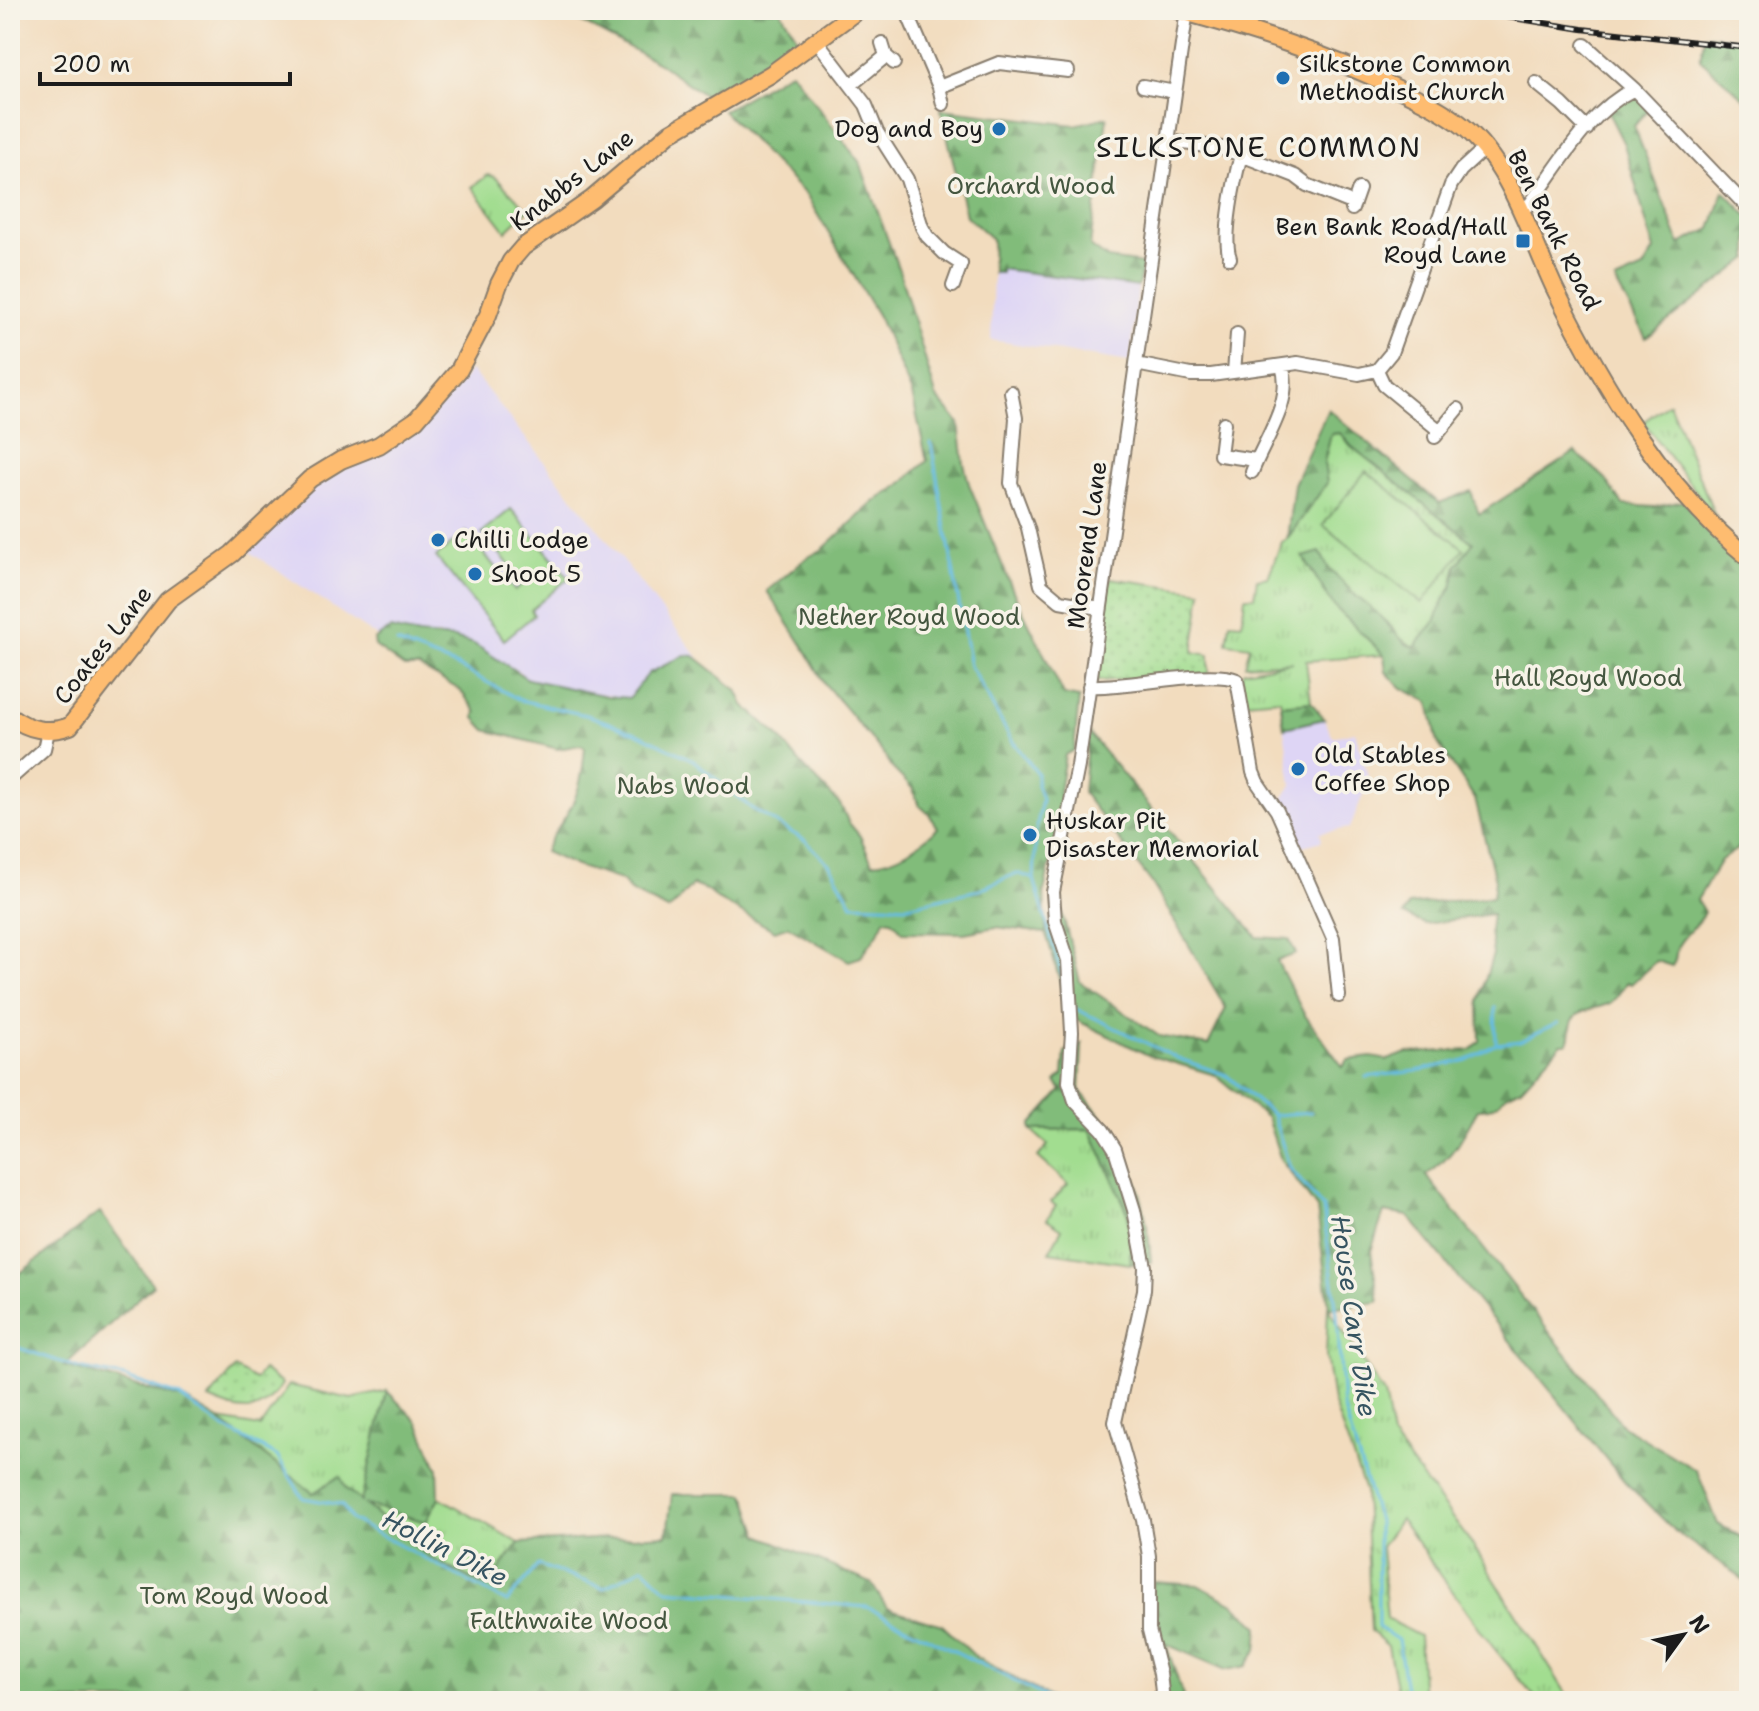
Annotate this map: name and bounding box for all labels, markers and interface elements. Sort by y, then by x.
scale bar [40,36,290,86]
text: 200 m [52,48,130,80]
place label: Silkstone Common Methodist Church [1299,48,1511,108]
marker: Silkstone Common Methodist Church [1274,69,1292,87]
place label: Dog and Boy [835,113,983,145]
marker: Dog and Boy [990,120,1008,138]
street label: Knabbs Lane [504,122,640,238]
district label: SILKSTONE COMMON [1096,128,1422,166]
street label: Ben Bank Road [1500,144,1608,316]
park label: Orchard Wood [947,170,1115,202]
place label: Ben Bank Road/Hall Royd Lane [1275,211,1508,271]
marker: Ben Bank Road/Hall Royd Lane [1514,232,1532,250]
street label: Moorend Lane [1059,459,1115,631]
place label: Chilli Lodge [454,524,589,556]
marker: Chilli Lodge [429,531,447,549]
place label: Shoot 5 [491,558,581,590]
marker: Shoot 5 [466,565,484,583]
street label: Coates Lane [47,579,159,711]
park label: Nether Royd Wood [798,601,1020,633]
park label: Hall Royd Wood [1494,662,1682,694]
place label: Old Stables Coffee Shop [1314,739,1450,799]
marker: Old Stables Coffee Shop [1289,760,1307,778]
park label: Nabs Wood [616,770,750,802]
place label: Huskar Pit Disaster Memorial [1046,805,1259,865]
marker: Huskar Pit Disaster Memorial [1021,826,1039,844]
water label: House Carr Dike [1323,1213,1386,1419]
water label: Hollin Dike [376,1501,514,1594]
park label: Tom Royd Wood [139,1580,329,1612]
north arrow [1643,1595,1723,1675]
park label: Falthwaite Wood [470,1605,668,1637]
text: N [1682,1609,1716,1640]

